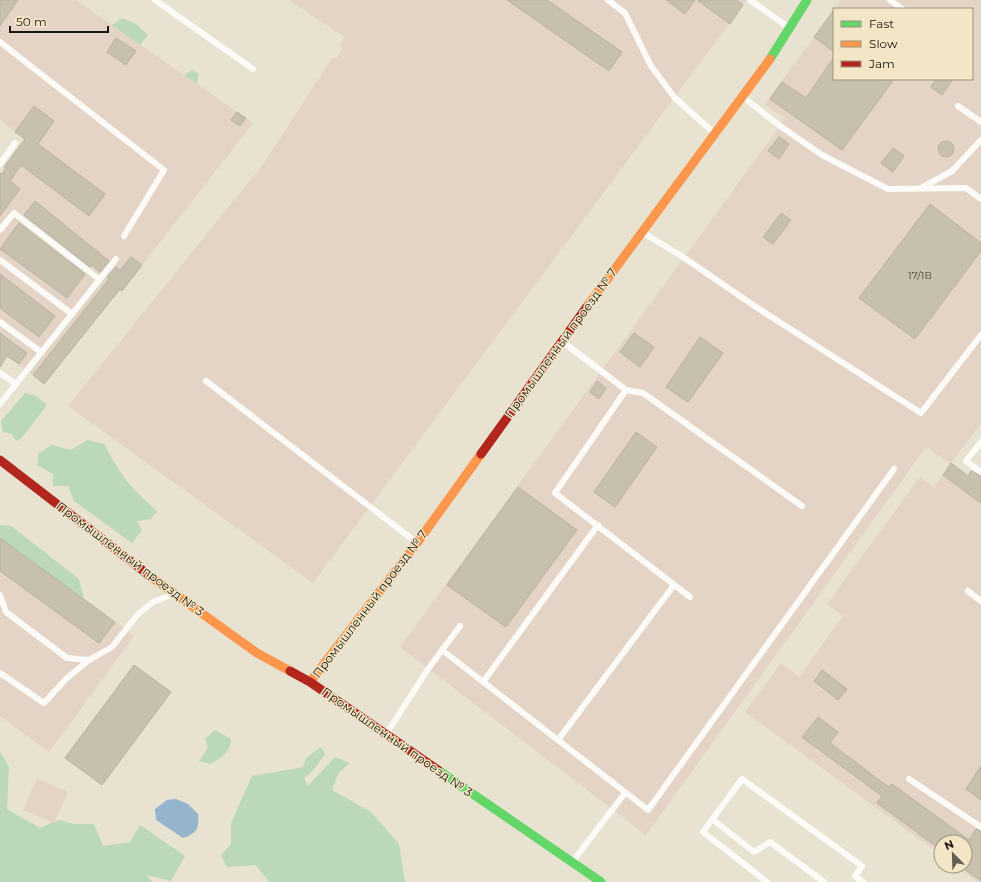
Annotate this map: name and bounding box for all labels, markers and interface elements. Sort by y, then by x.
scale bar [10,8,108,34]
legend [833,8,973,80]
text: 50 m [16,14,47,29]
text: Fast [869,16,894,31]
text: Slow [869,36,898,51]
text: Jam [868,56,895,71]
street label: Промышленный проезд № 7 [501,265,620,420]
house number: 17/1В [908,269,932,282]
street label: Промышленный проезд № 3 [54,498,207,619]
street label: Промышленный проезд № 7 [309,527,430,681]
street label: Промышленный проезд № 3 [319,684,476,800]
north arrow [933,834,973,874]
text: N [942,837,956,853]

